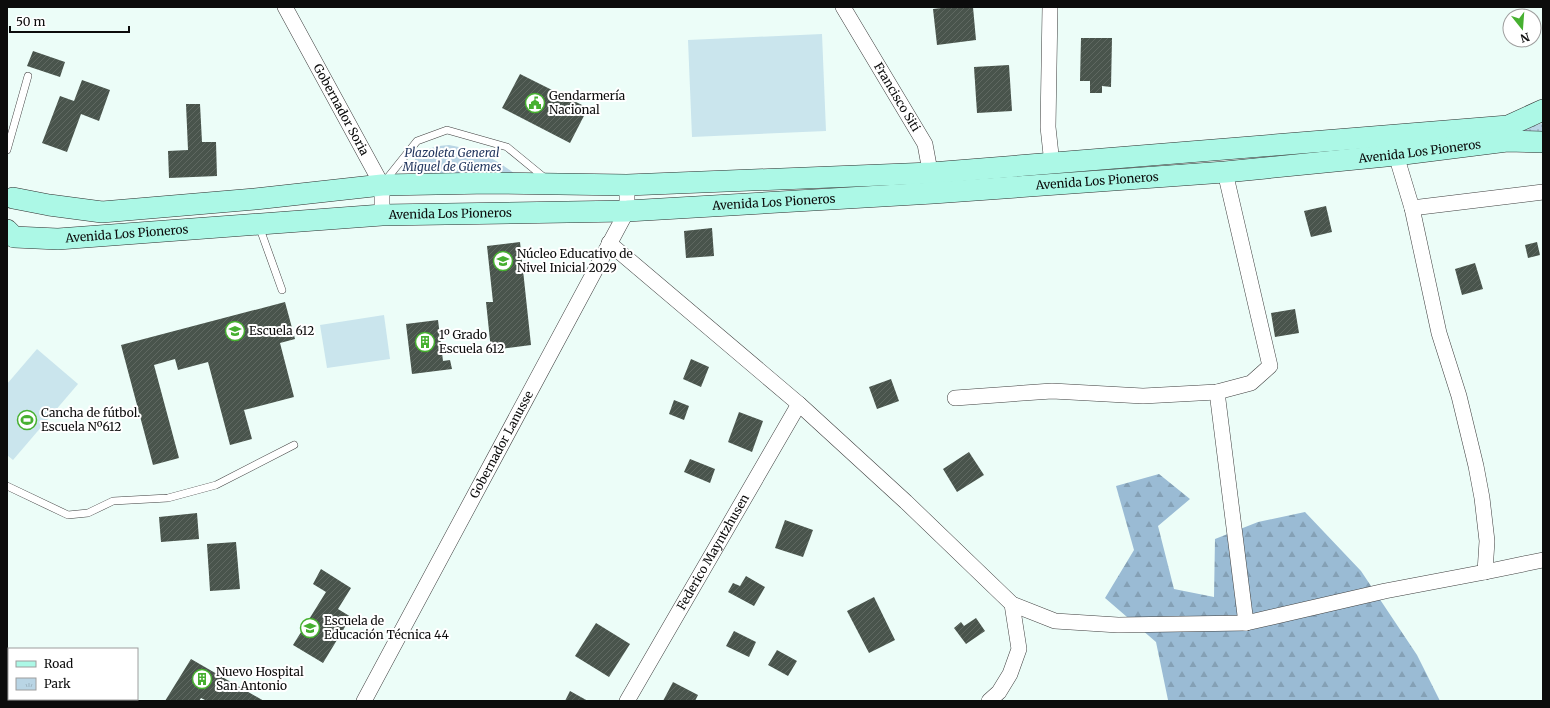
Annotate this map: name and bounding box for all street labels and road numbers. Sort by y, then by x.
street label: Francisco Siti [871,60,924,134]
street label: Gobernador Soria [310,61,373,158]
street label: Avenida Los Pioneros [1357,136,1482,166]
street label: Avenida Los Pioneros [1034,169,1159,193]
street label: Avenida Los Pioneros [711,191,836,213]
street label: Avenida Los Pioneros [387,205,512,222]
street label: Avenida Los Pioneros [64,221,189,246]
street label: Gobernador Lanusse [466,388,536,501]
street label: Federico Mayntzhusen [673,491,752,613]

